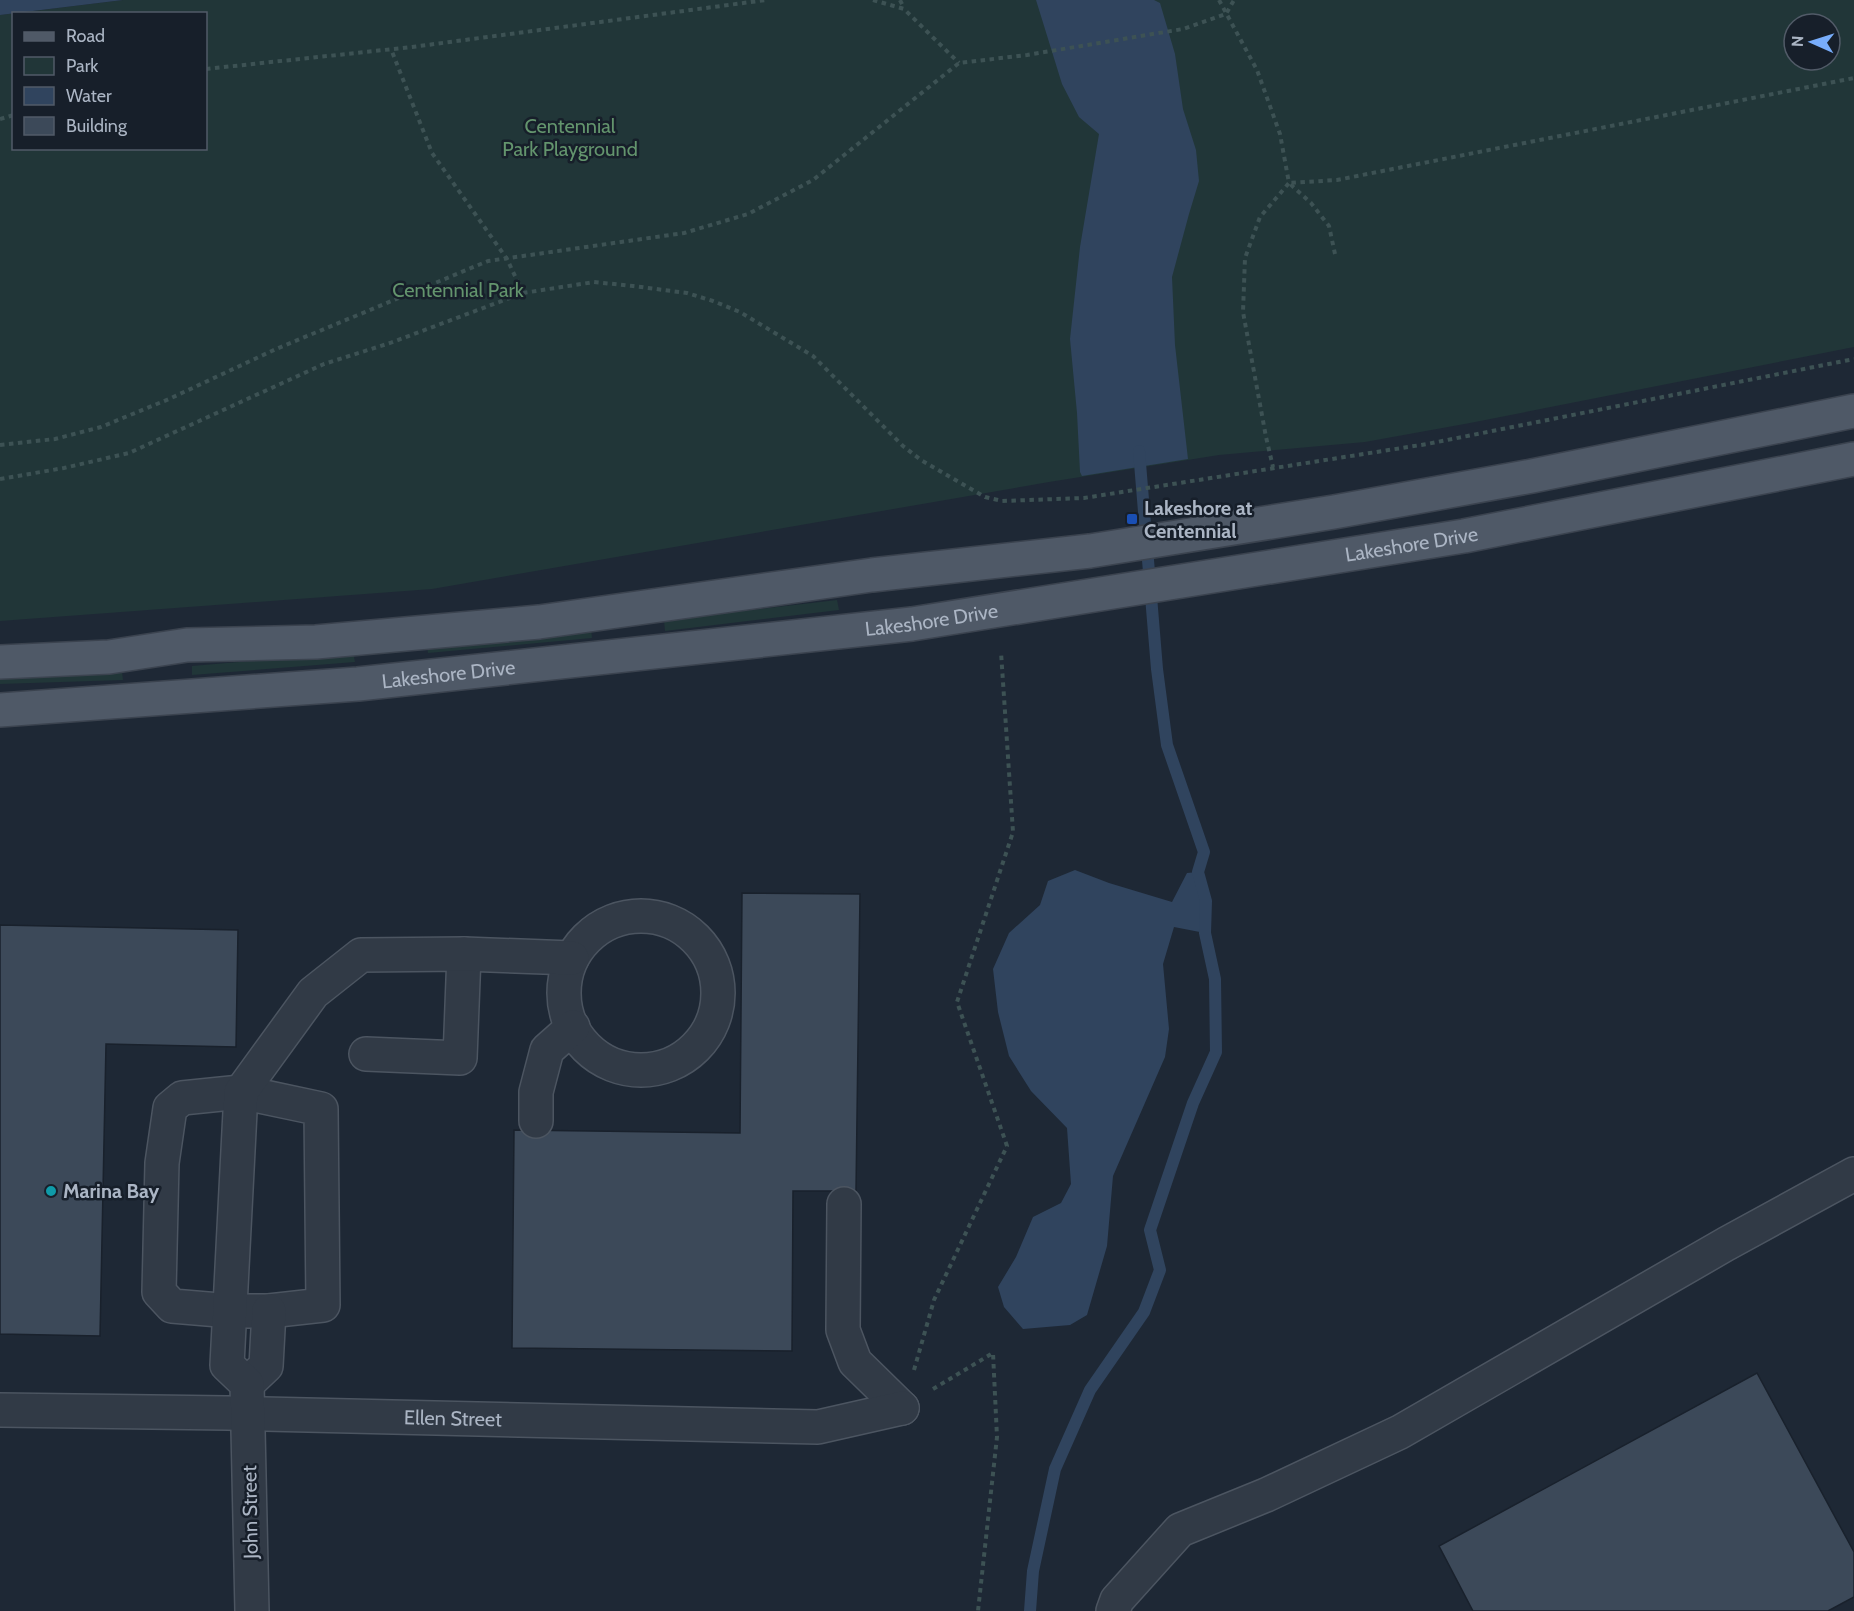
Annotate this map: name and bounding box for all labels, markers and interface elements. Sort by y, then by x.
legend [12,12,207,150]
north arrow [1782,12,1842,72]
text: Road [66,25,105,47]
text: N [1788,35,1807,47]
text: Park [66,55,99,77]
text: Water [66,85,112,107]
park label: Centennial Park Playground [502,114,638,161]
text: Building [66,115,128,137]
park label: Centennial Park [392,278,524,302]
place label: Lakeshore at Centennial [1144,496,1252,543]
marker: Lakeshore at Centennial [1125,512,1139,526]
street label: Lakeshore Drive [1343,522,1480,567]
street label: Lakeshore Drive [864,598,1000,641]
street label: Lakeshore Drive [380,655,517,693]
place label: Marina Bay [63,1179,159,1203]
marker: Marina Bay [44,1184,58,1198]
street label: Ellen Street [404,1405,502,1432]
street label: John Street [237,1465,263,1560]

